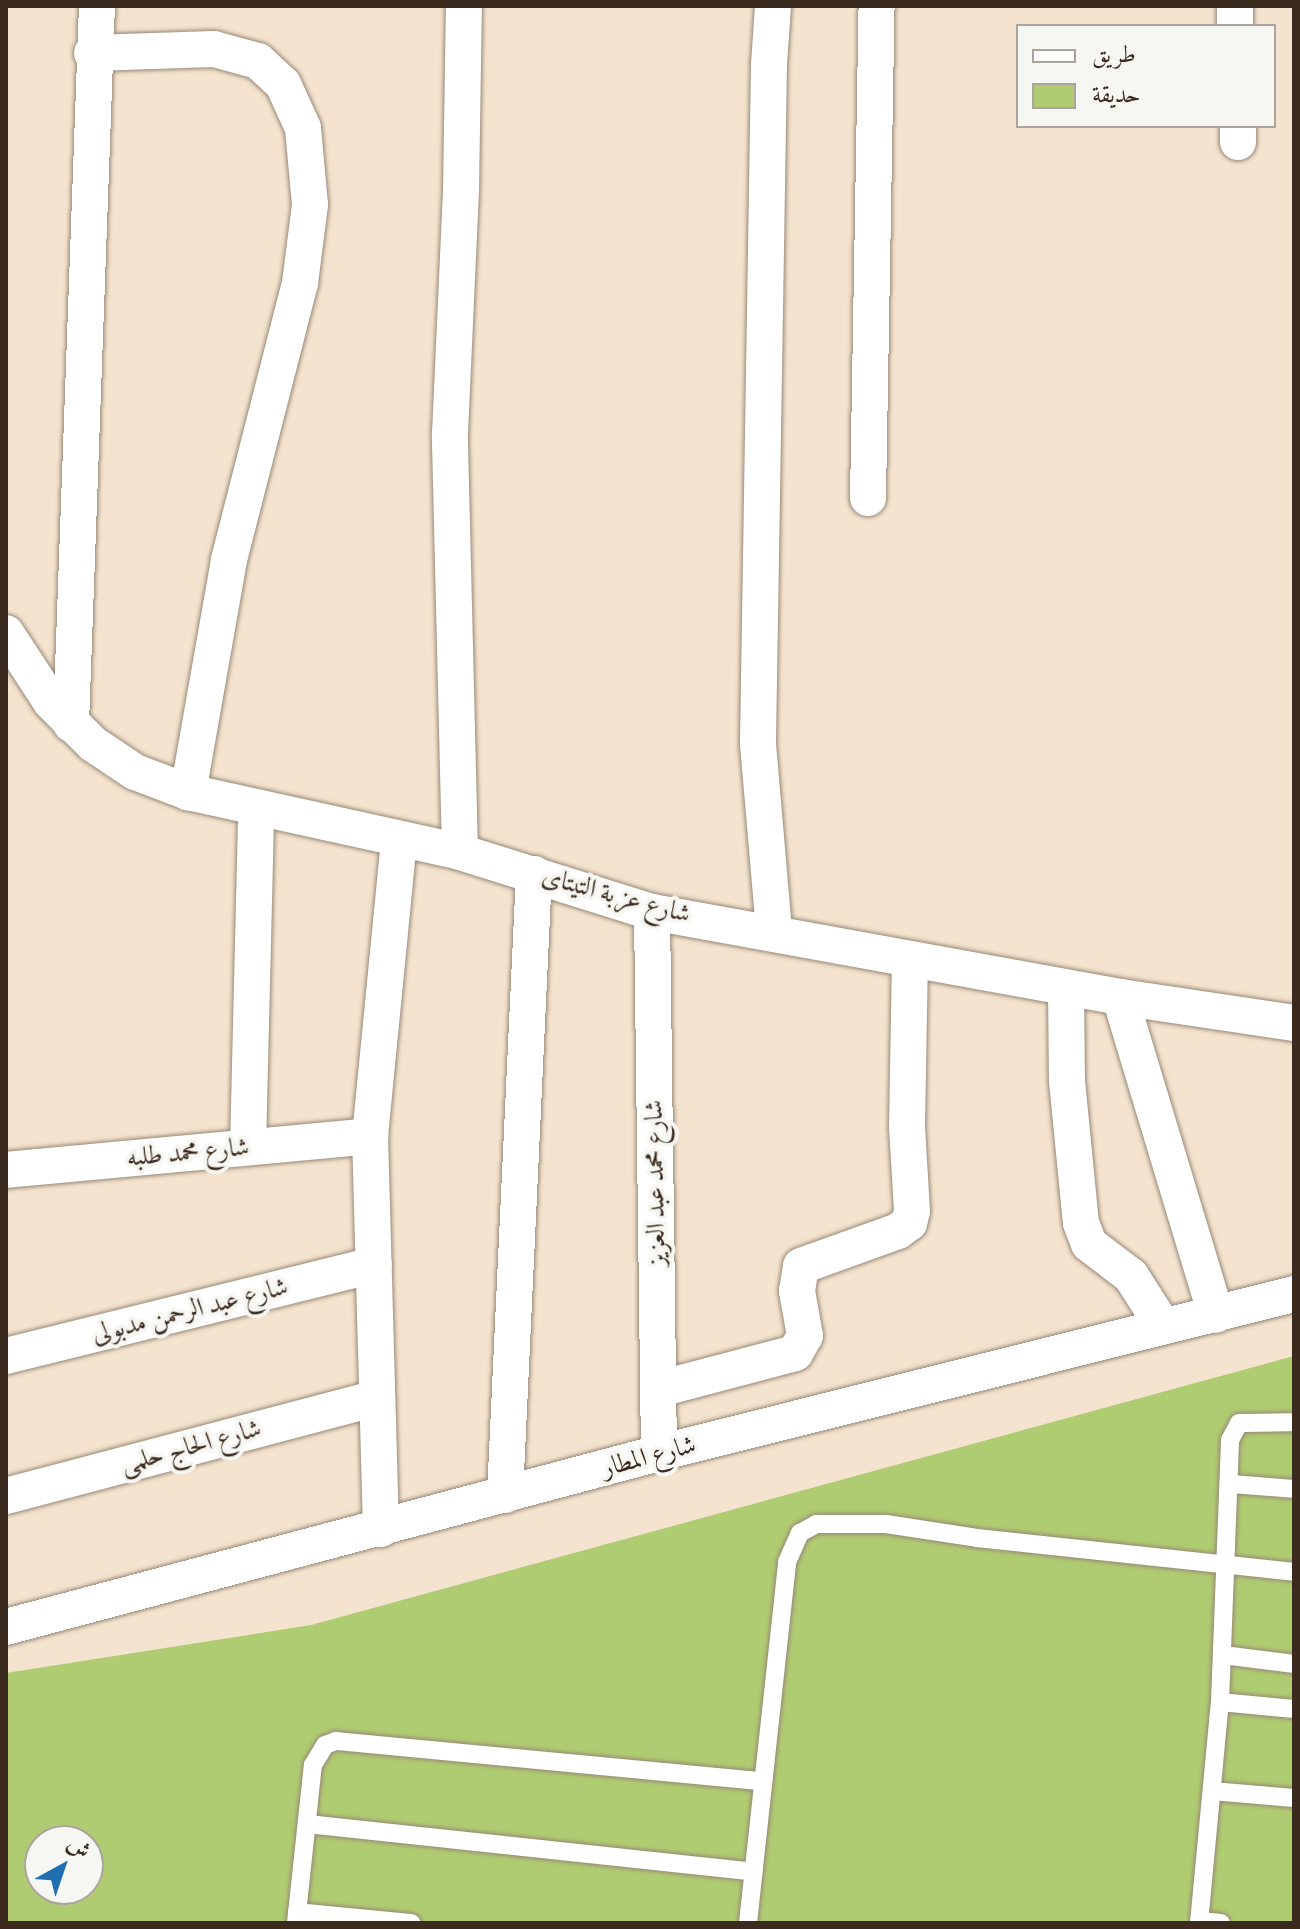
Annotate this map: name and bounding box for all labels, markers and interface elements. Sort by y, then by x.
legend [1016,24,1276,128]
text: طريق [1092,40,1136,70]
text: حديقة [1092,80,1141,110]
street label: شارع عزبة التيتاى [538,861,694,931]
street label: شارع محمد عبد العزيز [639,1099,673,1267]
street label: شارع محمد طلبه [125,1132,251,1174]
street label: شارع عبد الرحمن مدبولى [89,1272,291,1350]
street label: شارع الحاج حلمى [117,1413,265,1481]
street label: شارع المطار [599,1430,699,1484]
north arrow [24,1825,104,1905]
text: ش [61,1830,95,1865]

